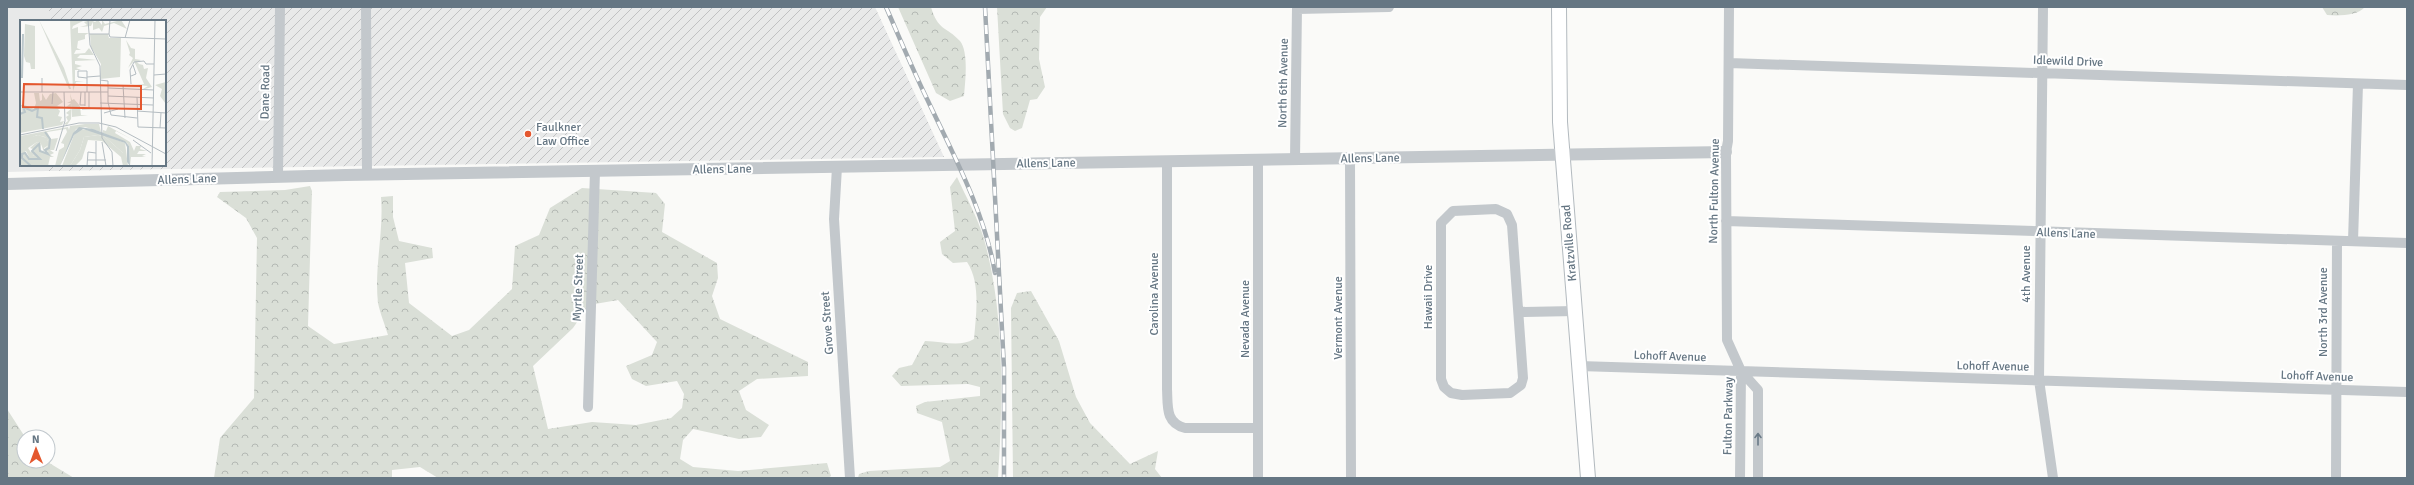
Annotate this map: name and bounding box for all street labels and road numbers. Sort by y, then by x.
street label: North 6th Avenue [1275,38,1292,128]
street label: Idlewild Drive [2032,53,2103,70]
street label: Dane Road [258,65,273,119]
street label: North Fulton Avenue [1706,138,1723,244]
street label: Allens Lane [1340,150,1400,167]
street label: Allens Lane [1016,155,1076,172]
street label: Allens Lane [692,161,752,178]
street label: Allens Lane [157,171,217,188]
street label: Kratzville Road [1559,204,1580,282]
street label: Allens Lane [2036,225,2096,242]
street label: 4th Avenue [2019,245,2034,303]
street label: Carolina Avenue [1147,252,1162,336]
street label: Myrtle Street [570,254,587,322]
street label: Hawaii Drive [1421,265,1436,329]
street label: North 3rd Avenue [2316,267,2331,357]
street label: Vermont Avenue [1331,276,1346,360]
street label: Nevada Avenue [1238,280,1253,358]
street label: Grove Street [818,291,837,355]
street label: Lohoff Avenue [1633,348,1707,365]
street label: Lohoff Avenue [1956,358,2029,375]
street label: Lohoff Avenue [2280,368,2354,385]
street label: Fulton Parkway [1720,376,1737,455]

